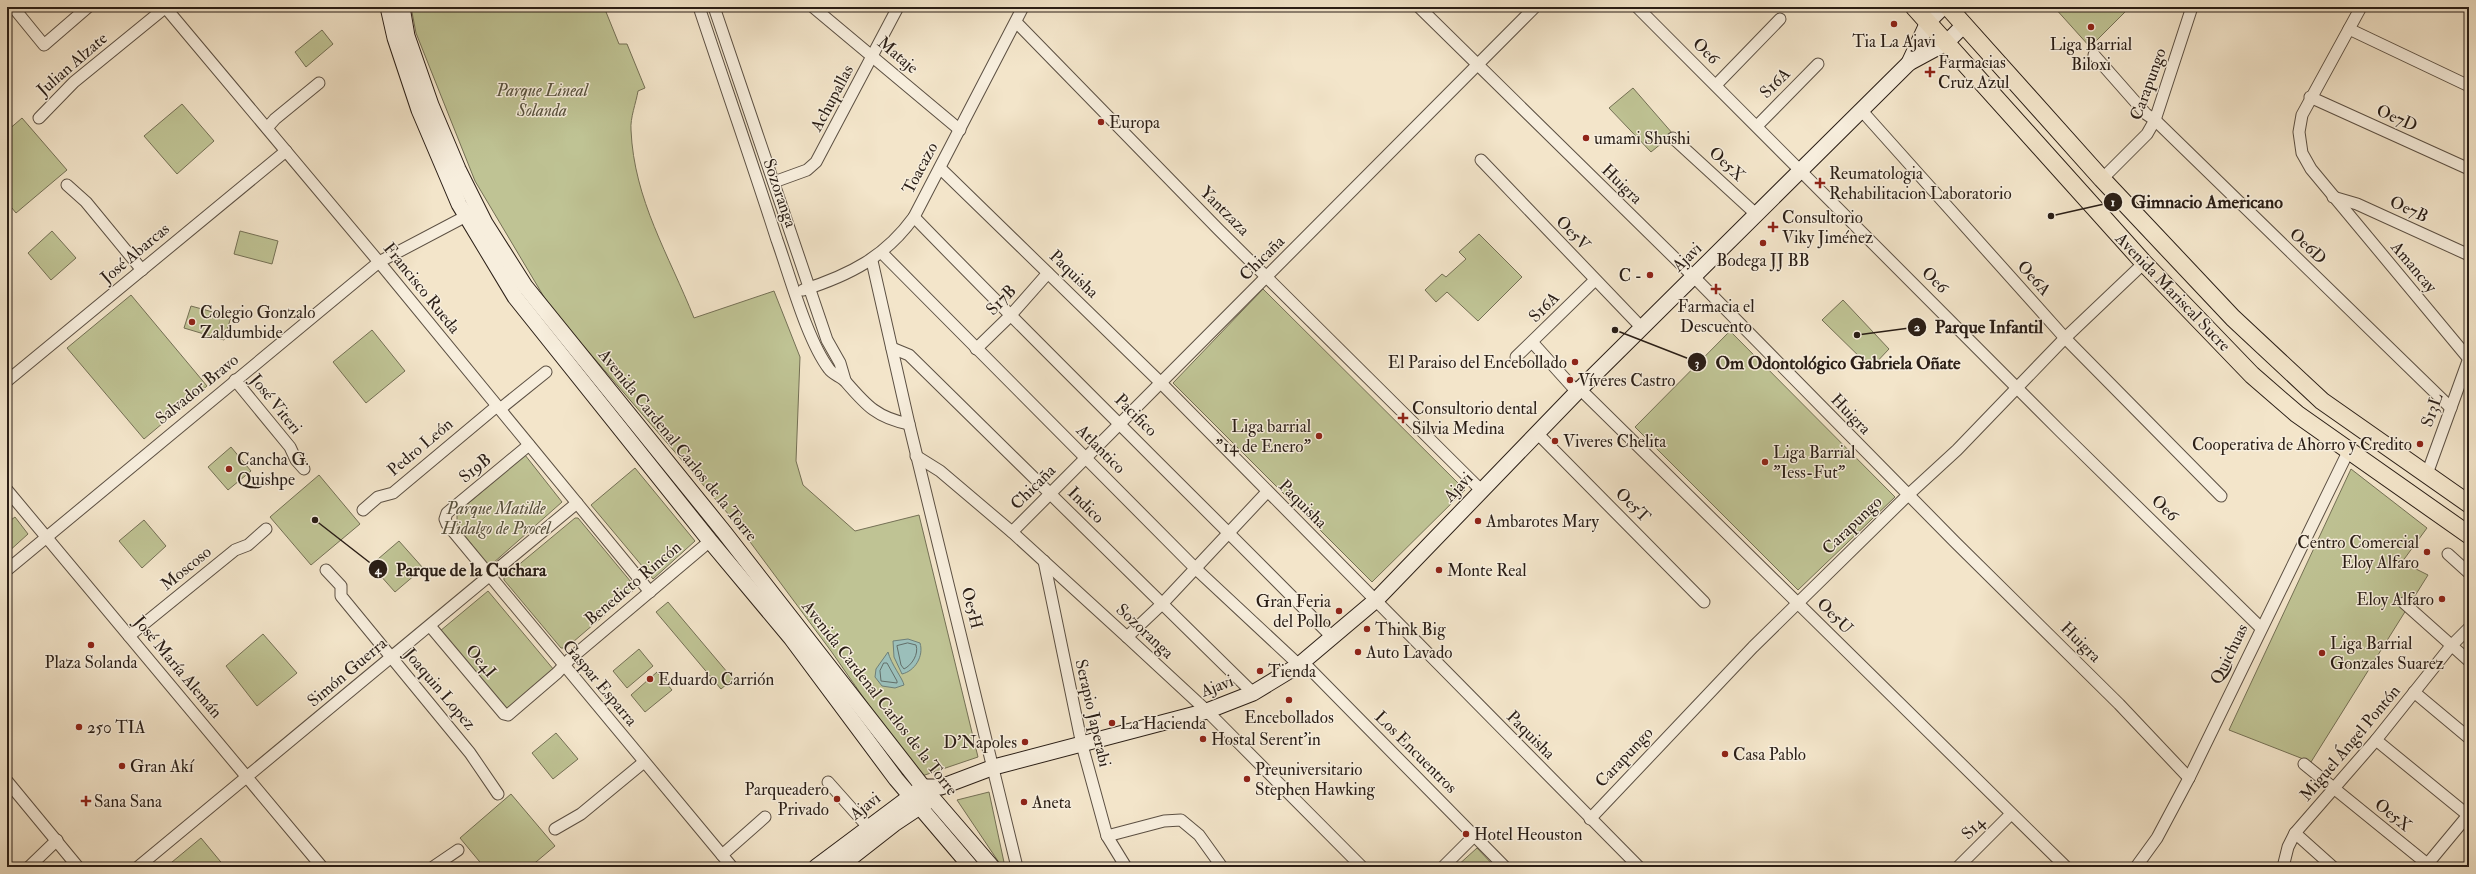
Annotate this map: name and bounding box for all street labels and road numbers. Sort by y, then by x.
street label: Julian Alzate [32,28,112,102]
street label: Mataje [873,32,923,78]
street label: Oe6 [1688,33,1725,70]
street label: Carapungo [2125,45,2172,123]
street label: Achupallas [805,61,859,136]
street label: S16A [1755,63,1795,103]
street label: Oe7D [2373,100,2421,136]
street label: Toacazo [898,138,942,198]
street label: Oe5X [1705,142,1749,186]
street label: Sozoranga [758,156,802,231]
street label: Huigra [1597,159,1648,209]
street label: Yantzaza [1196,182,1255,241]
street label: Oe7B [2386,191,2432,227]
street label: Oe5V [1551,211,1595,256]
street label: José Abarcas [96,218,174,289]
street label: Oe6D [2285,223,2331,269]
street label: Avenida Mariscal Sucre [2110,228,2235,356]
street label: Chicaña [1235,230,1290,285]
street label: Amancay [2385,236,2442,298]
street label: Francisco Rueda [379,238,466,339]
street label: Ajavi [1667,238,1707,277]
street label: Paquisha [1045,245,1104,303]
street label: Oe6A [2013,256,2055,300]
street label: Oe6 [1917,262,1954,299]
street label: S17B [981,280,1021,320]
street label: S16A [1524,287,1564,327]
street label: Avenida Cardenal Carlos de la Torre [593,344,762,545]
street label: Salvador Bravo [151,349,243,429]
street label: José Viteri [244,369,307,439]
street label: Pacifico [1110,389,1162,441]
street label: Huigra [1826,389,1876,440]
street label: S13L [2416,390,2448,430]
street label: Pedro León [383,413,457,481]
street label: Atlantico [1071,419,1130,478]
street label: S19B [455,449,495,487]
street label: Chicaña [1006,459,1061,514]
street label: Ajavi [1438,467,1477,507]
street label: Paquisha [1274,475,1332,533]
street label: Indico [1063,482,1109,528]
street label: Oe5T [1611,483,1655,527]
street label: Oe6 [2147,490,2184,527]
street label: Carapungo [1818,491,1887,559]
street label: Benedicto Rincón [580,536,686,630]
street label: Moscoso [156,541,216,595]
street label: Oe5H [957,585,987,631]
street label: Oe5U [1812,593,1858,639]
street label: Avenida Cardenal Carlos de la Torre [797,596,963,800]
street label: Sozoranga [1112,599,1179,664]
street label: José María Alemán [128,611,227,723]
street label: Huigra [2056,617,2106,667]
street label: Quichuas [2205,620,2253,688]
street label: Simón Guerra [303,632,392,711]
street label: Gaspar Esparra [557,636,643,732]
street label: Oe4I [461,640,501,682]
street label: Joaquin Lopez [398,643,480,735]
street label: Serapio Japerabi [1069,657,1116,770]
street label: Ajavi [1197,670,1237,702]
street label: Miguel Ángel Pontón [2295,680,2405,805]
street label: Los Encuentros [1370,706,1462,798]
street label: Paquisha [1502,706,1560,764]
street label: Carapungo [1591,722,1658,792]
street label: Ajavi [845,787,885,825]
street label: Oe5X [2370,794,2416,836]
street label: S14 [1957,811,1990,844]

